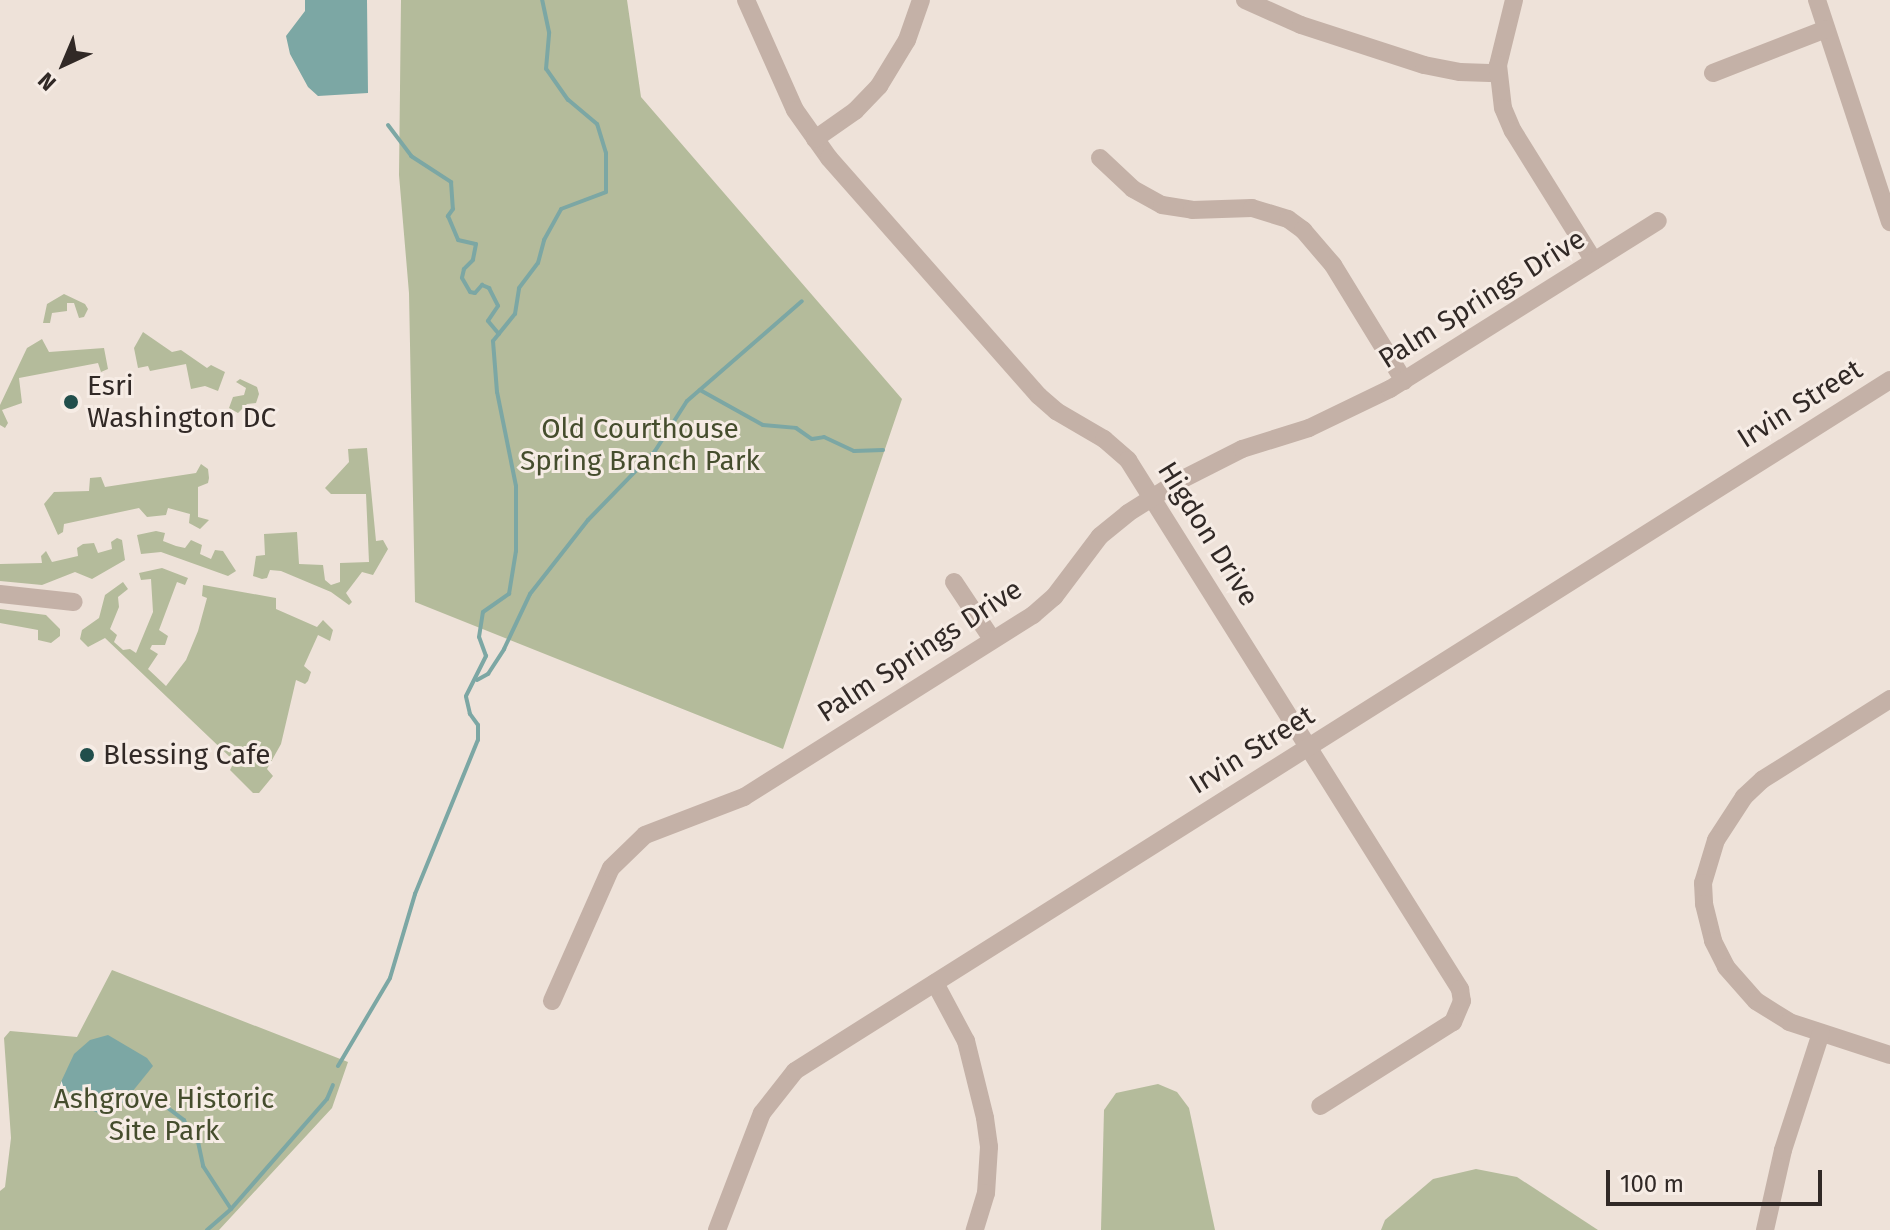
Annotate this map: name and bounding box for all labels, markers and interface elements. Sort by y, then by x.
north arrow [24,24,104,104]
text: N [32,67,62,96]
street label: Palm Springs Drive [1373,222,1591,376]
street label: Irvin Street [1732,353,1868,455]
place label: Esri Washington DC [87,369,276,435]
marker: Esri Washington DC [62,393,80,411]
park label: Old Courthouse Spring Branch Park [520,412,760,478]
street label: Higdon Drive [1150,456,1266,612]
street label: Palm Springs Drive [812,572,1028,730]
street label: Irvin Street [1184,699,1320,801]
place label: Blessing Cafe [103,738,270,772]
marker: Blessing Cafe [78,746,96,764]
park label: Ashgrove Historic Site Park [54,1082,274,1148]
scale bar [1610,1154,1826,1204]
text: 100 m [1620,1170,1684,1198]

